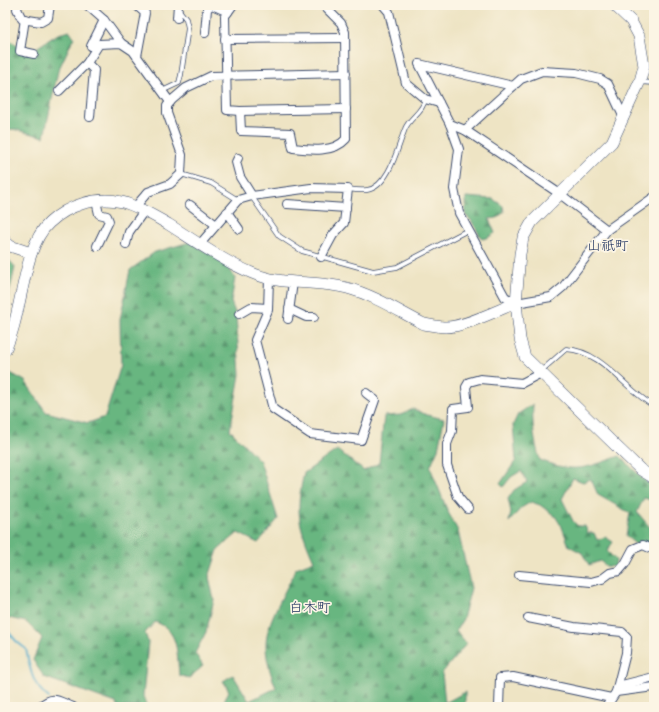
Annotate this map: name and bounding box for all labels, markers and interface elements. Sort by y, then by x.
district label: 山祇町 [587,237,629,254]
district label: 白木町 [289,599,331,616]

